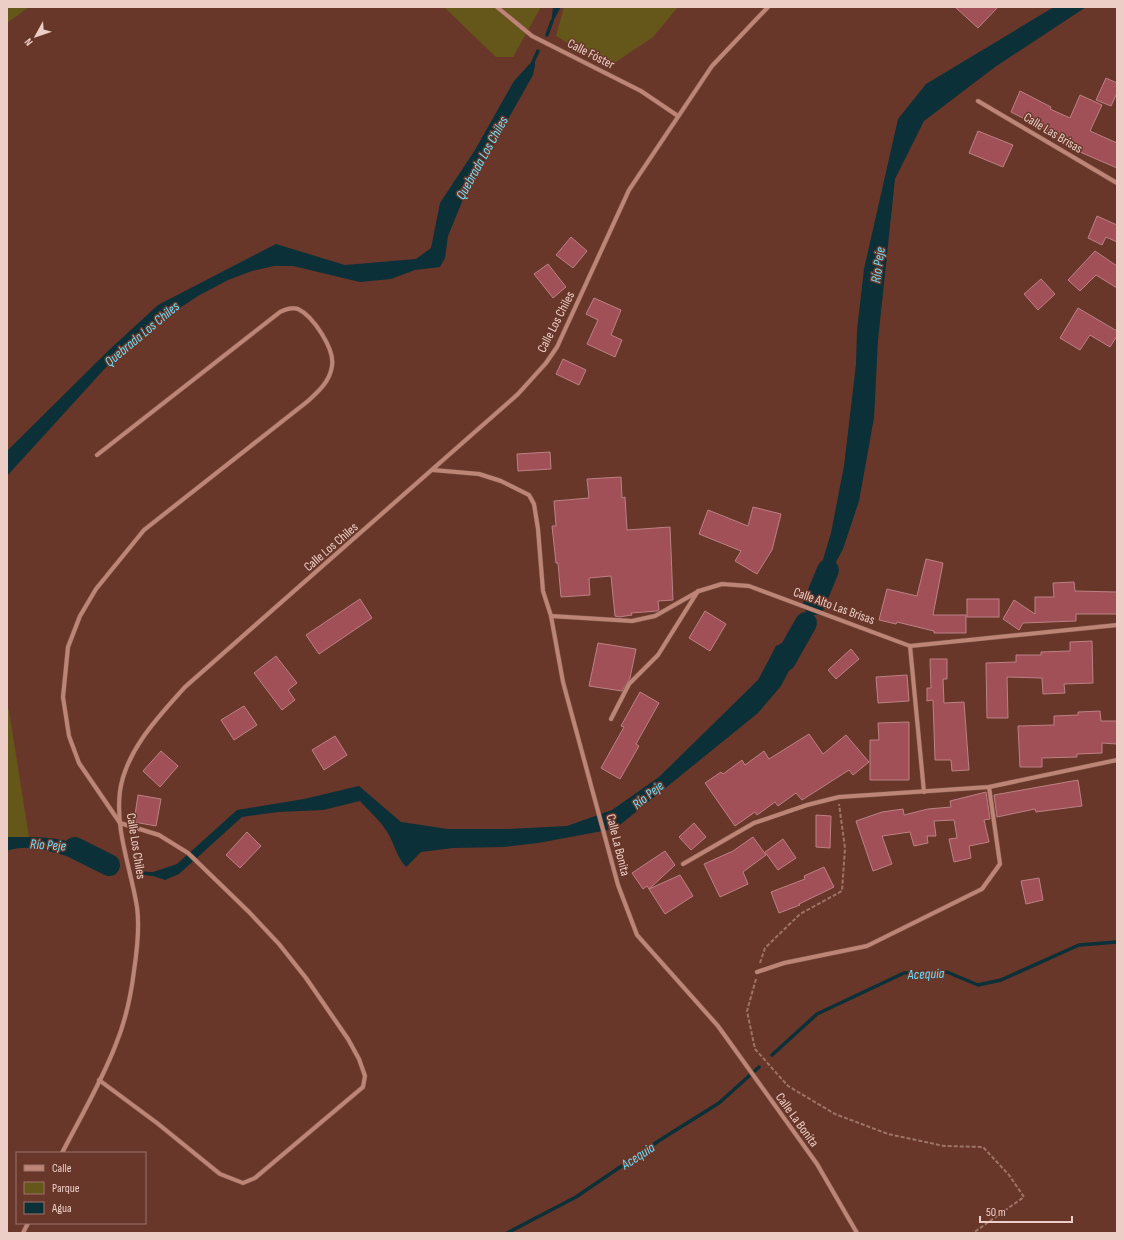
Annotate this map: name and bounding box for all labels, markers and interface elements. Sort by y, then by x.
north arrow [16,16,56,56]
street label: Calle Fóster [565,35,618,73]
text: N [22,36,36,49]
street label: Calle Las Brisas [1021,109,1086,157]
water label: Quebrada Los Chiles [452,113,512,203]
water label: Río Peje [867,246,889,284]
street label: Calle Los Chiles [534,288,578,355]
water label: Quebrada Los Chiles [101,298,183,370]
street label: Calle Los Chiles [301,519,362,575]
street label: Calle Alto Las Brisas [791,584,877,628]
water label: Río Peje [629,777,668,813]
street label: Calle Los Chiles [123,812,149,880]
street label: Calle La Bonita [603,812,633,878]
water label: Río Peje [30,836,67,854]
water label: Acequia [906,965,945,983]
street label: Calle La Bonita [772,1090,822,1150]
water label: Acequia [617,1139,658,1174]
legend [16,1152,146,1224]
text: Calle [52,1161,72,1176]
text: Parque [52,1181,80,1196]
scale bar [980,1198,1072,1224]
text: Agua [51,1201,72,1216]
text: 50 m [986,1205,1006,1220]

